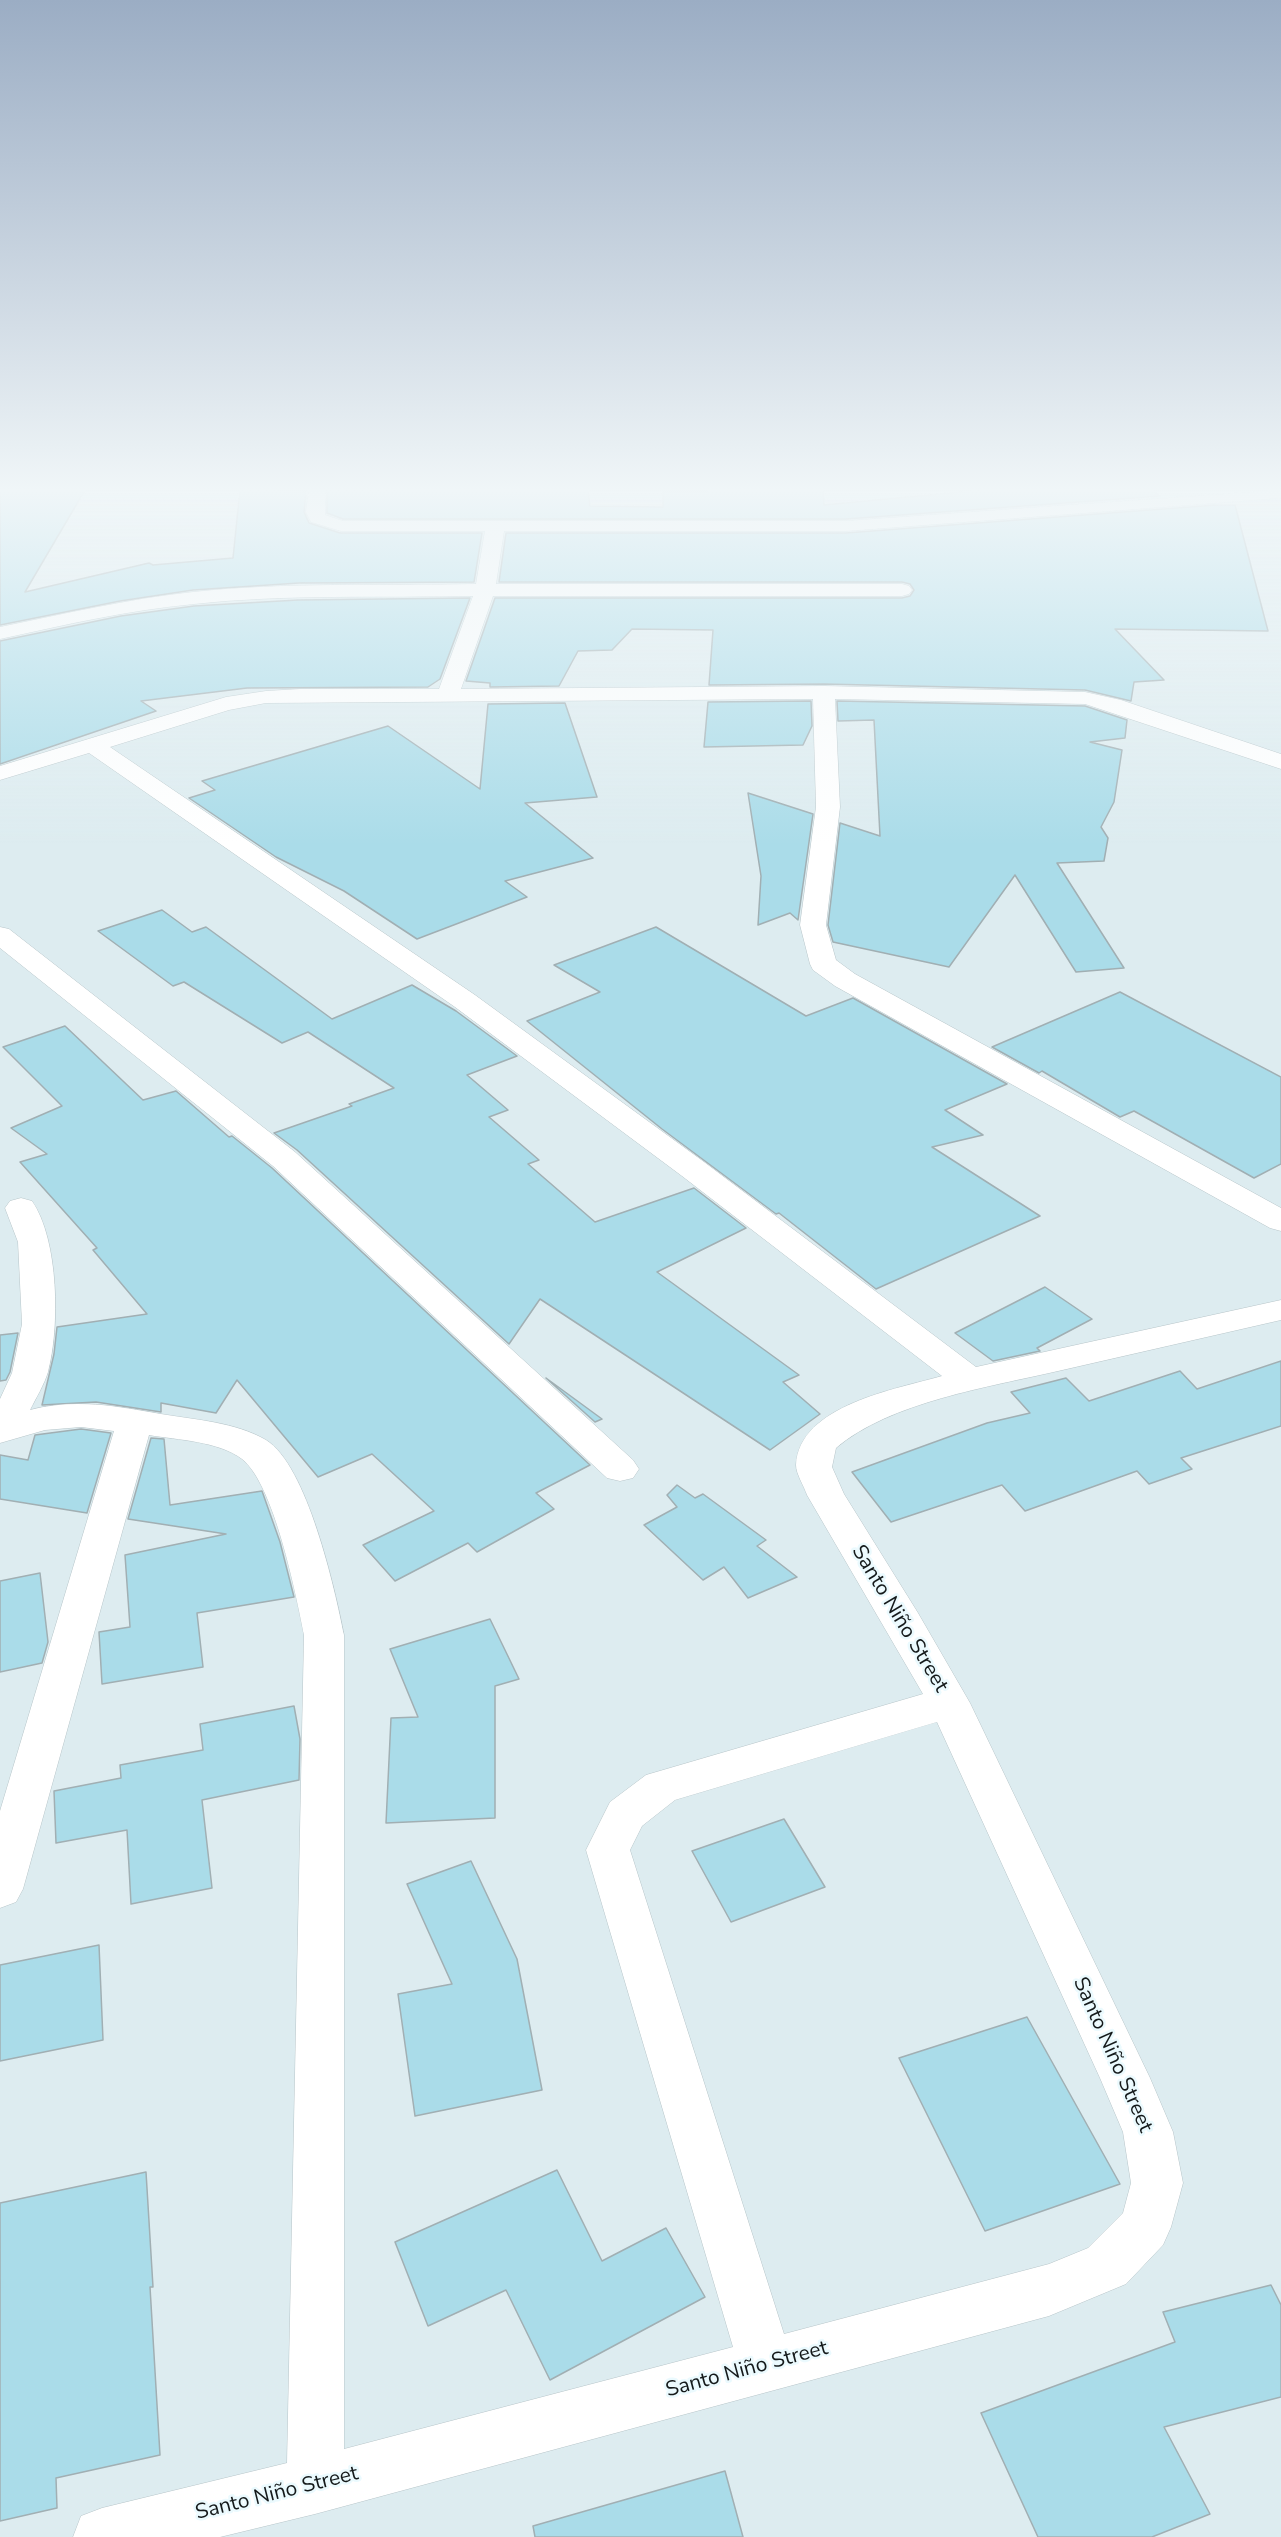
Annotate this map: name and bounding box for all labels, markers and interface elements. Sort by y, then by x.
street label: Santo Niño Street [845,1541,953,1697]
street label: Santo Niño Street [1067,1974,1157,2136]
street label: Santo Niño Street [663,2336,831,2404]
street label: Santo Niño Street [193,2462,361,2526]

